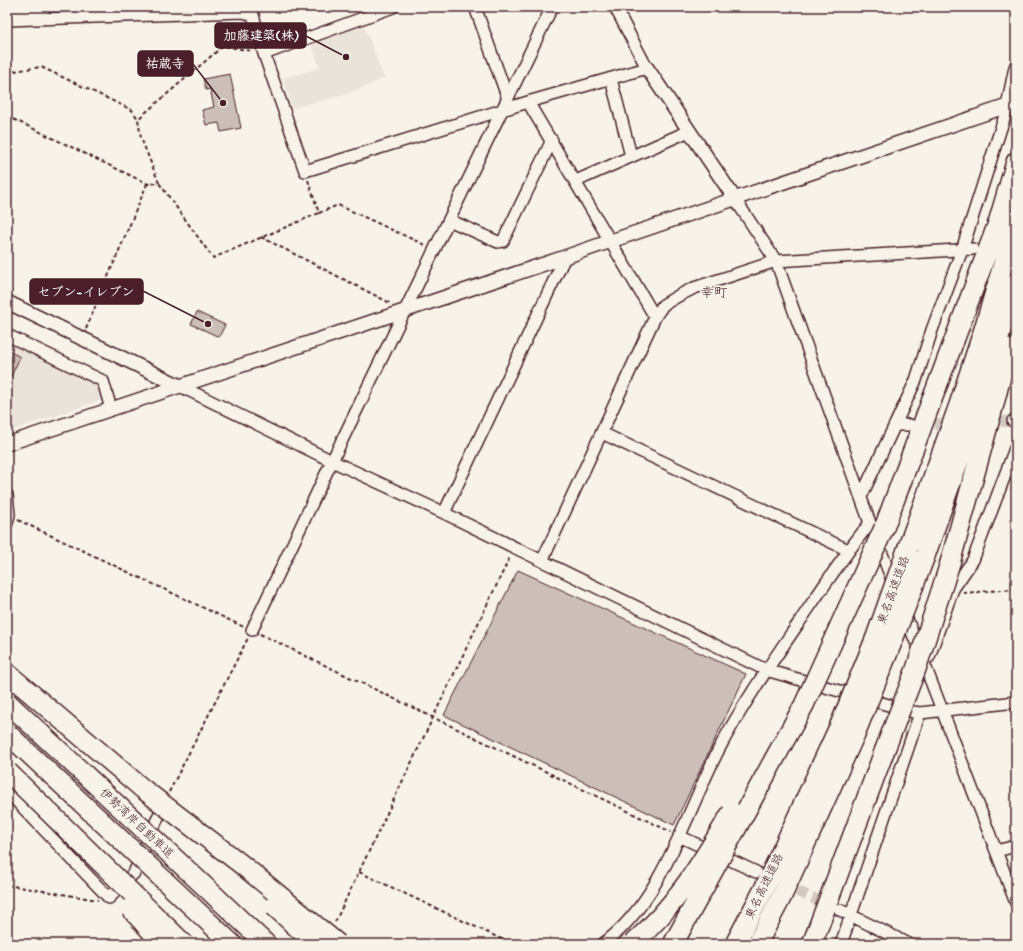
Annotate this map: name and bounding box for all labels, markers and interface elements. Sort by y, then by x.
callout: 加藤建築(株) [215,23,306,48]
text: 加藤建築(株) [223,28,299,45]
callout: 祐蔵寺 [138,51,193,76]
text: 祐蔵寺 [145,56,185,73]
callout: セブン-イレブン [30,279,143,304]
text: セブン-イレブン [38,284,134,301]
district label: 幸町 [700,284,728,302]
street label: 東名高速道路 [874,554,914,627]
street label: 伊勢湾岸自動車道 [96,785,177,862]
street label: 東名高速道路 [742,851,788,922]

